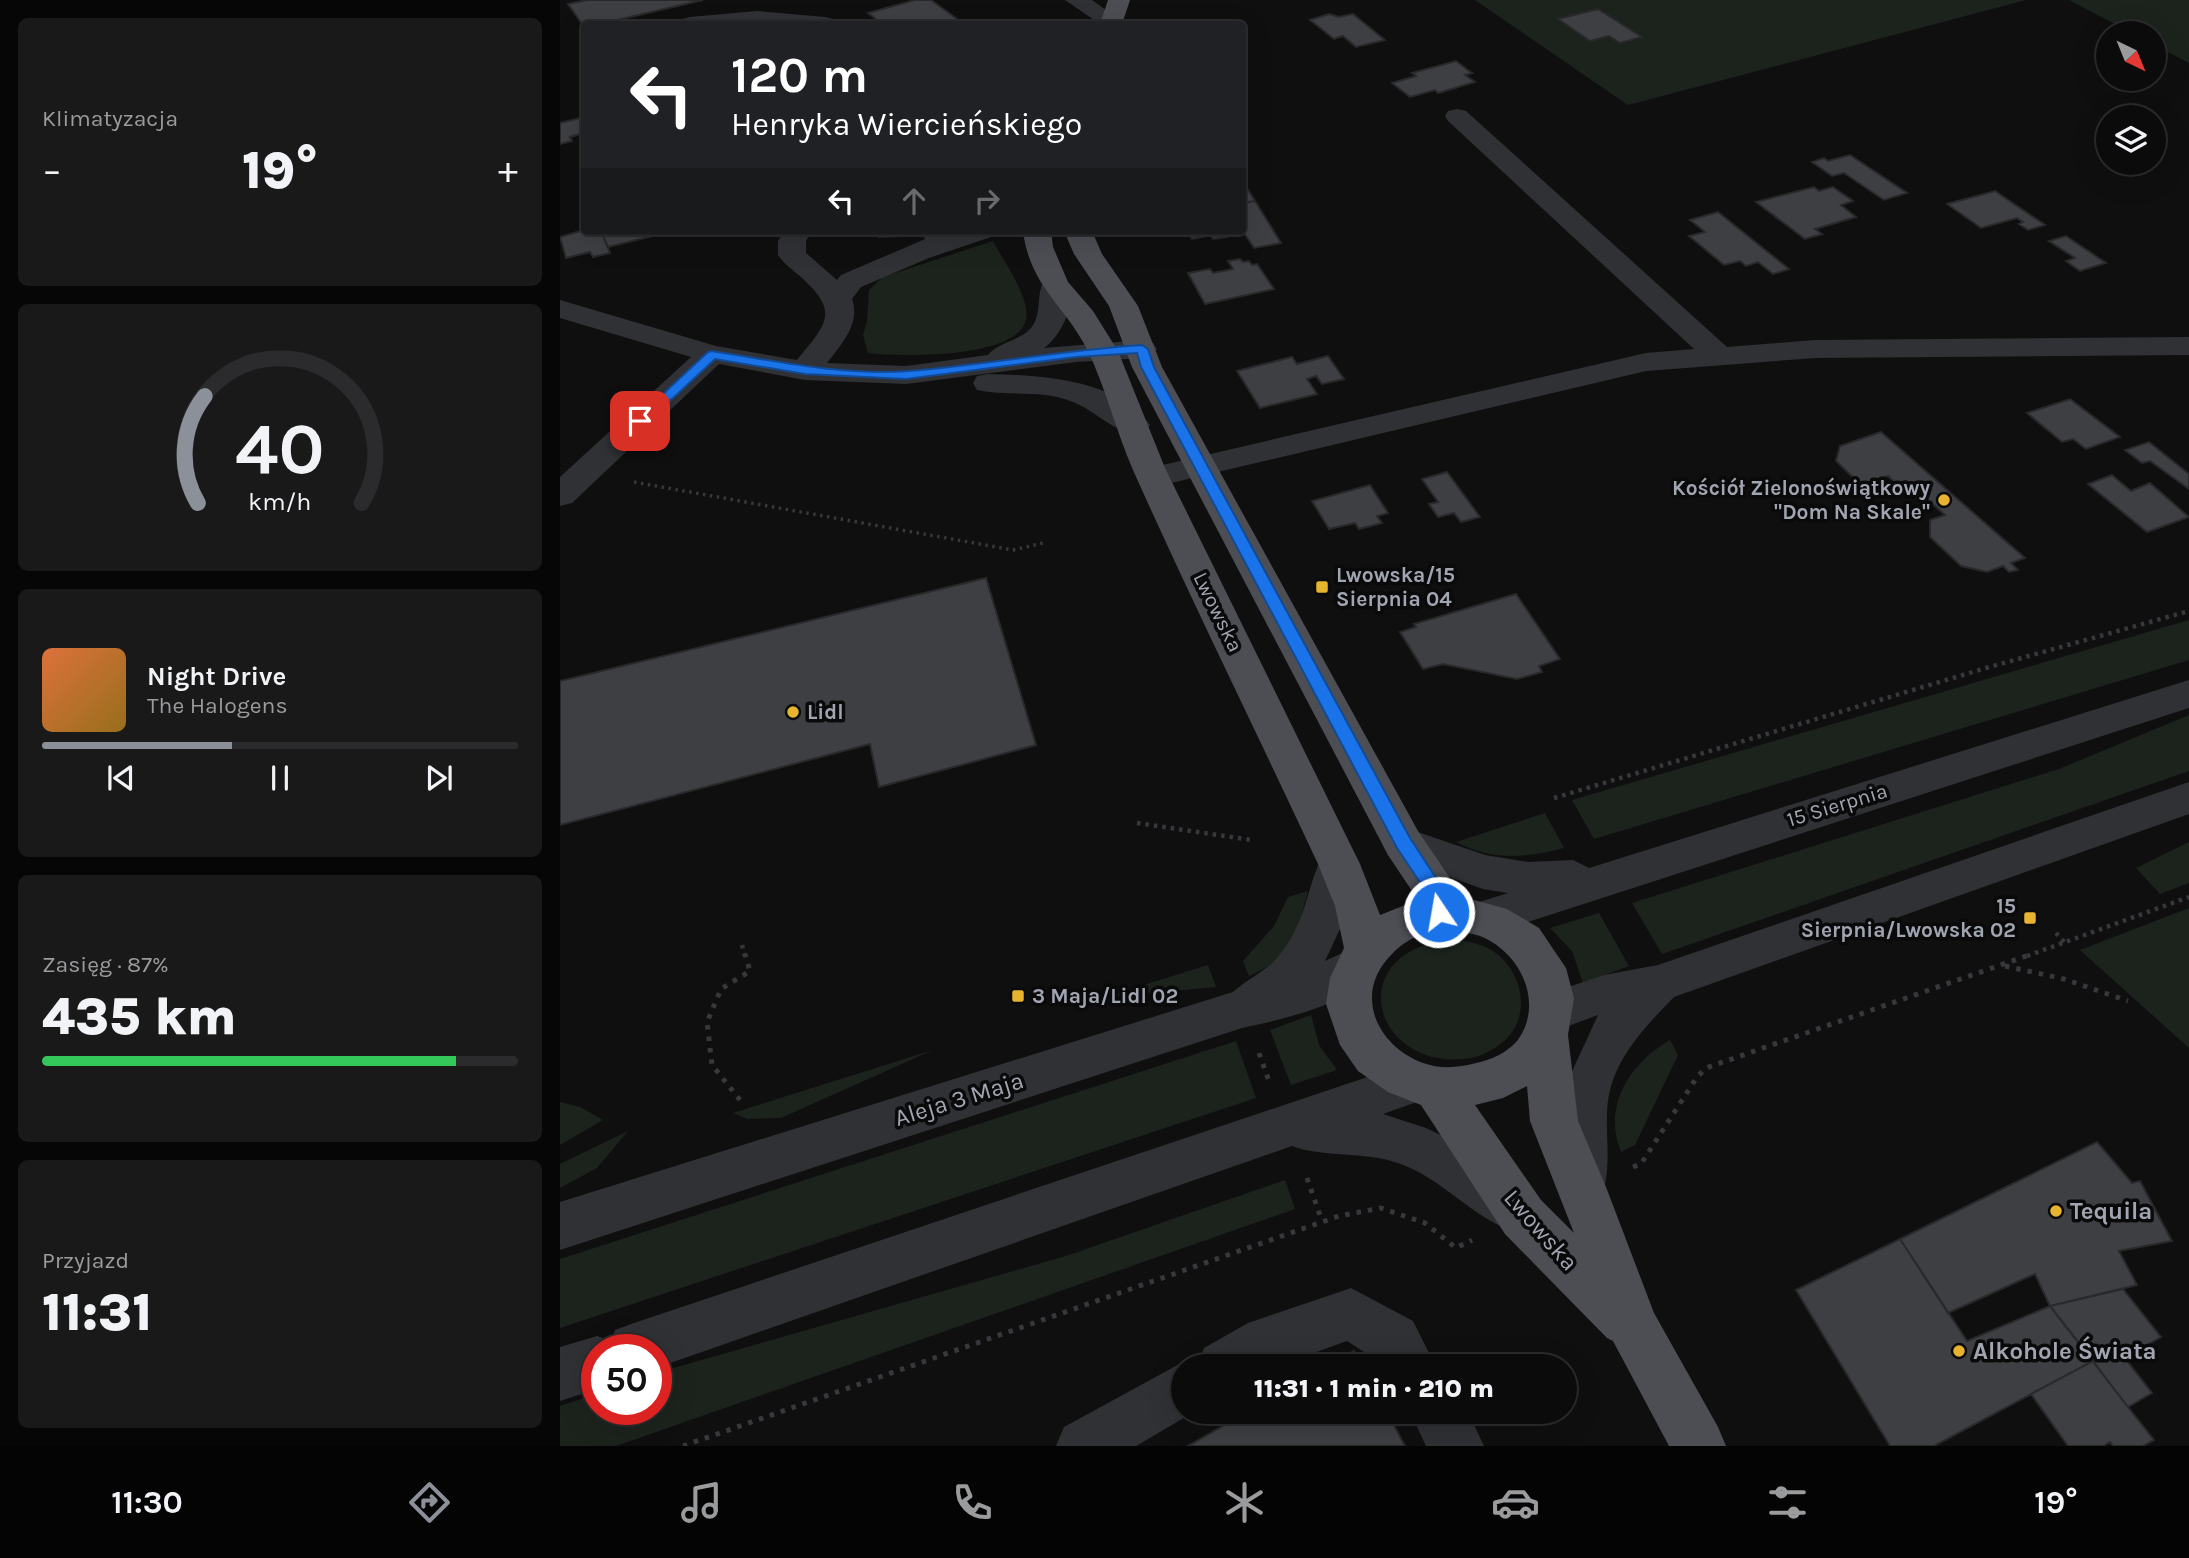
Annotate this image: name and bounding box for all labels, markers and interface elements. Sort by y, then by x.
north arrow [2096,21,2166,91]
map controls [2096,21,2166,175]
text: 120 m [731,47,868,104]
icon: left [616,49,707,140]
text: Klimatyzacja [42,105,178,132]
button: layers [2096,105,2166,175]
text: Henryka Wiercieńskiego [731,106,1082,143]
text: 19° [242,140,318,201]
text: − [42,148,62,193]
text: + [498,148,518,193]
icon: left [822,182,860,220]
icon: ahead [895,182,933,220]
icon: right [968,182,1006,220]
pin [610,391,670,451]
icon: arrive [621,402,659,440]
text: 40 [235,407,325,492]
place label: Kościół Zielonoświątkowy "Dom Na Skale" [1672,476,1930,524]
text: km/h [248,487,312,516]
marker: Kościół Zielonoświątkowy "Dom Na Skale" [1936,492,1952,508]
place label: Lwowska/15 Sierpnia 04 [1336,563,1455,611]
street label: Lwowska [1188,568,1248,656]
marker: Lwowska/15 Sierpnia 04 [1314,579,1330,595]
text: Night Drive [147,661,286,692]
text: The Halogens [147,692,287,719]
place label: Lidl [807,700,844,724]
marker: Lidl [785,704,801,720]
icon: previous [102,759,140,797]
icon: pause [261,759,299,797]
icon: next [420,759,458,797]
street label: 15 Sierpnia [1784,778,1890,832]
position arrow [1402,875,1476,949]
place label: 15 Sierpnia/Lwowska 02 [1801,894,2016,942]
marker: 15 Sierpnia/Lwowska 02 [2022,910,2038,926]
text: Zasięg · 87% [42,951,169,978]
place label: 3 Maja/Lidl 02 [1032,984,1178,1008]
text: 435 km [42,986,237,1047]
marker: 3 Maja/Lidl 02 [1010,988,1026,1004]
street label: Aleja 3 Maja [891,1066,1027,1132]
street label: Lwowska [1498,1184,1584,1276]
place label: Tequila [2070,1197,2152,1225]
marker: Tequila [2048,1203,2064,1219]
text: Przyjazd [42,1247,129,1274]
text: 11:31 [42,1282,152,1343]
speed limit sign: 50 [581,1334,672,1425]
place label: Alkohole Świata [1973,1336,2157,1365]
marker: Alkohole Świata [1951,1343,1967,1359]
text: 11:31 · 1 min · 210 m [1254,1373,1494,1404]
icon: directions [405,1478,454,1527]
icon: music [677,1478,726,1527]
icon: phone [948,1478,997,1527]
icon: climate [1220,1478,1269,1527]
icon: car [1491,1478,1540,1527]
icon: filters [1763,1478,1812,1527]
text: 11:30 [111,1484,183,1521]
text: 19° [2034,1484,2078,1521]

